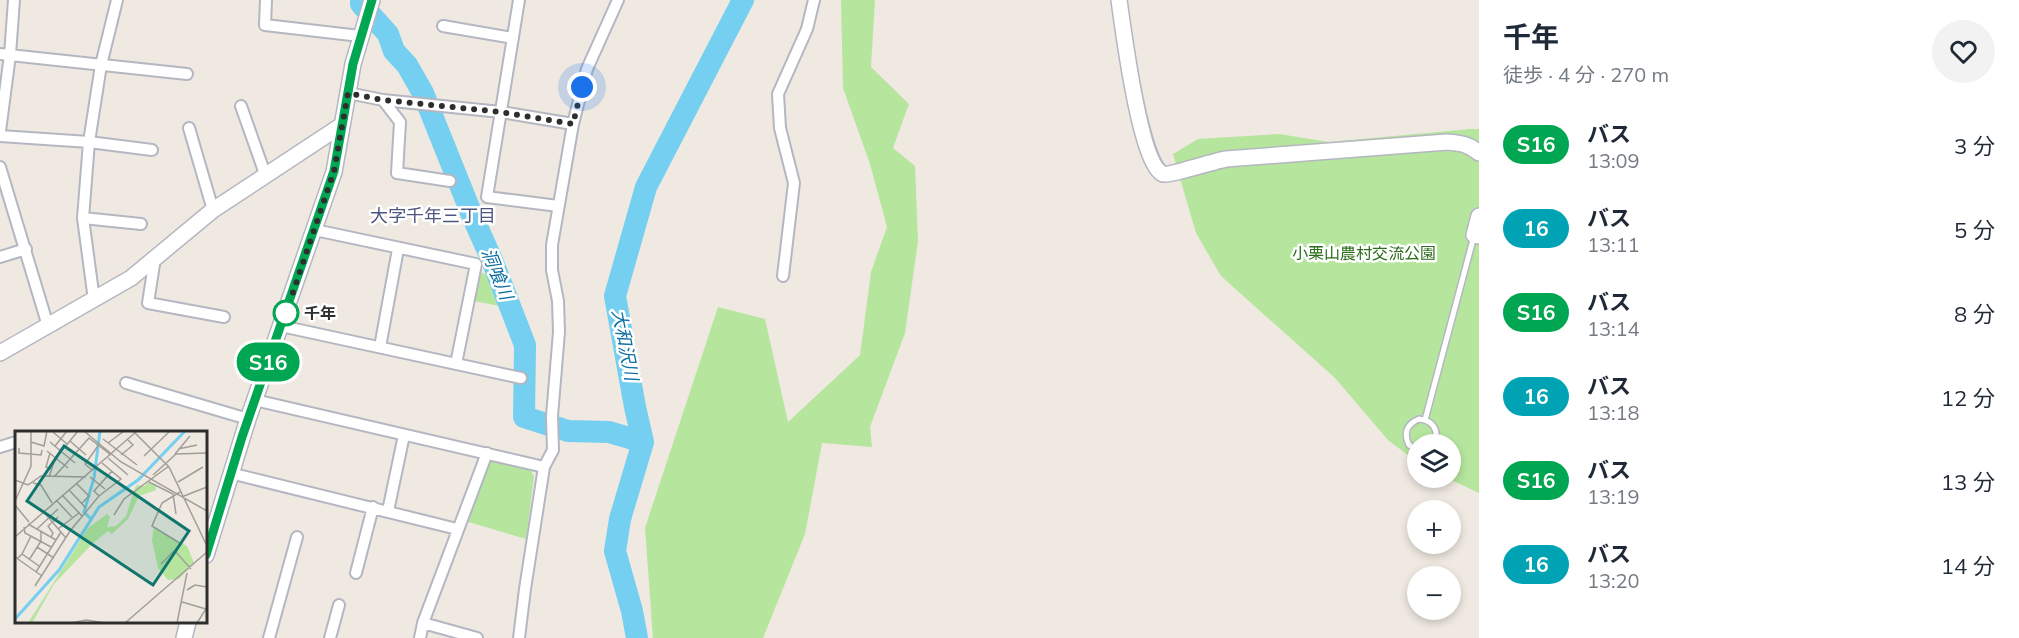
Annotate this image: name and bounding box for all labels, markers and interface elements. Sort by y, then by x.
text: 千年 [1503,19,1559,54]
button: heart [1932,20,1995,83]
text: 徒歩 · 4 分 · 270 m [1503,62,1669,87]
your location [567,72,597,102]
text: バス [1587,120,1631,148]
text: S16 [1517,131,1555,157]
text: 3 分 [1954,132,1995,160]
text: 13:09 [1587,148,1640,173]
district label: 大字千年三丁目 [370,204,496,227]
text: バス [1587,204,1631,232]
text: 16 [1523,215,1549,241]
text: 5 分 [1954,216,1995,244]
text: 13:11 [1587,232,1640,257]
park label: 小栗山農村交流公園 [1292,243,1436,263]
water label: 洞喰川 [477,244,519,305]
text: バス [1587,288,1631,316]
text: S16 [1517,299,1555,325]
marker: 千年 [273,300,299,326]
text: 8 分 [1954,300,1995,328]
place label: 千年 [304,303,336,323]
water label: 大和沢川 [607,307,644,384]
text: 13:14 [1587,316,1640,341]
line badge: S16 [234,342,302,382]
text: S16 [249,349,287,375]
text: バス [1587,372,1631,400]
text: 16 [1523,383,1549,409]
text: 12 分 [1941,384,1995,412]
text: 13:18 [1587,400,1640,425]
inset map [15,431,207,623]
map controls [1407,434,1461,620]
button: layers [1407,434,1461,488]
text: バス [1587,456,1631,484]
text: S16 [1517,467,1555,493]
text: 13 分 [1941,468,1995,496]
text: 13:19 [1587,484,1640,509]
button: + [1407,500,1461,554]
text: バス [1587,540,1631,568]
text: 16 [1523,551,1549,577]
text: 14 分 [1941,552,1995,580]
button: − [1407,566,1461,620]
text: 13:20 [1587,568,1640,593]

